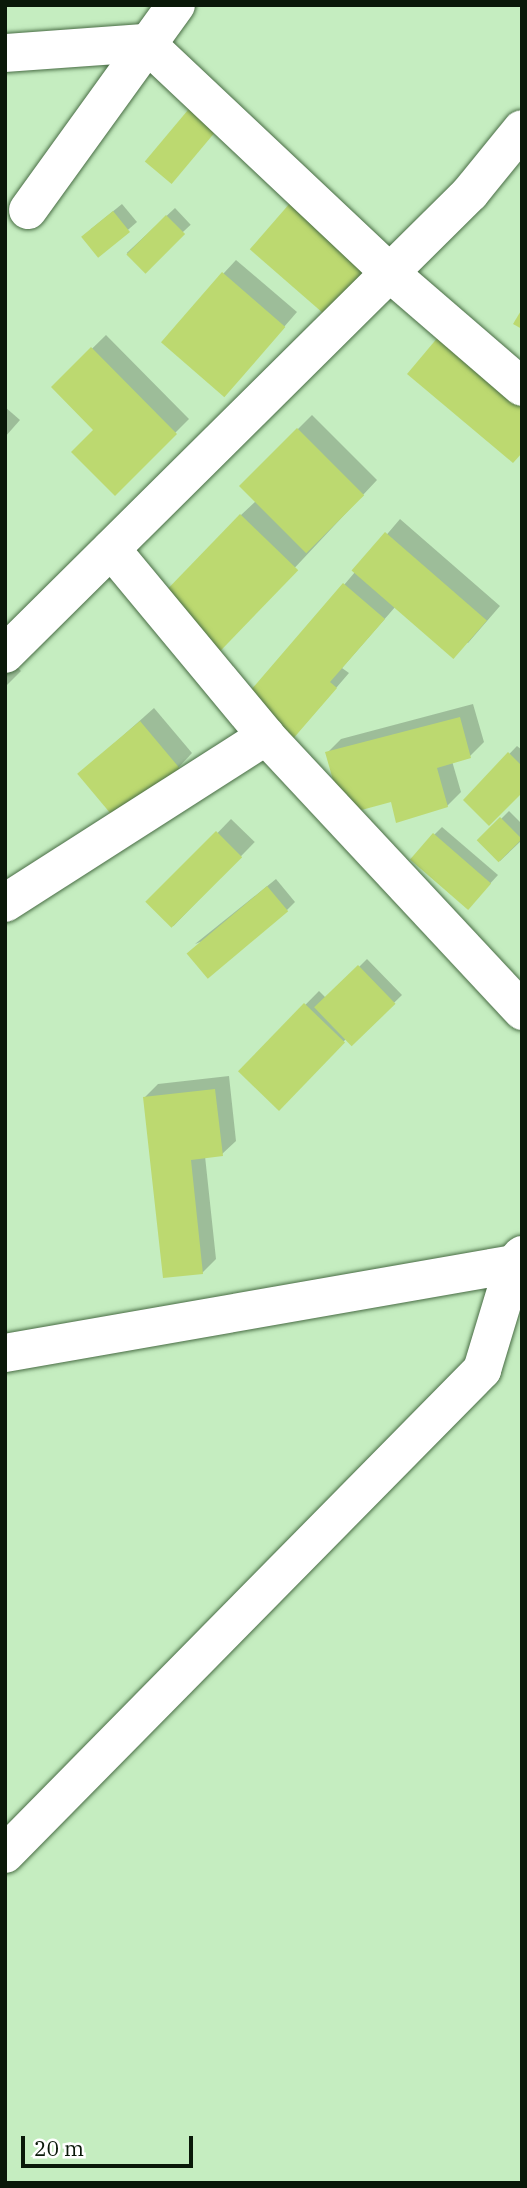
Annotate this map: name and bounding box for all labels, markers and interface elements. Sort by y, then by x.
scale bar [24,2122,196,2166]
text: 20 m [34,2134,84,2162]

